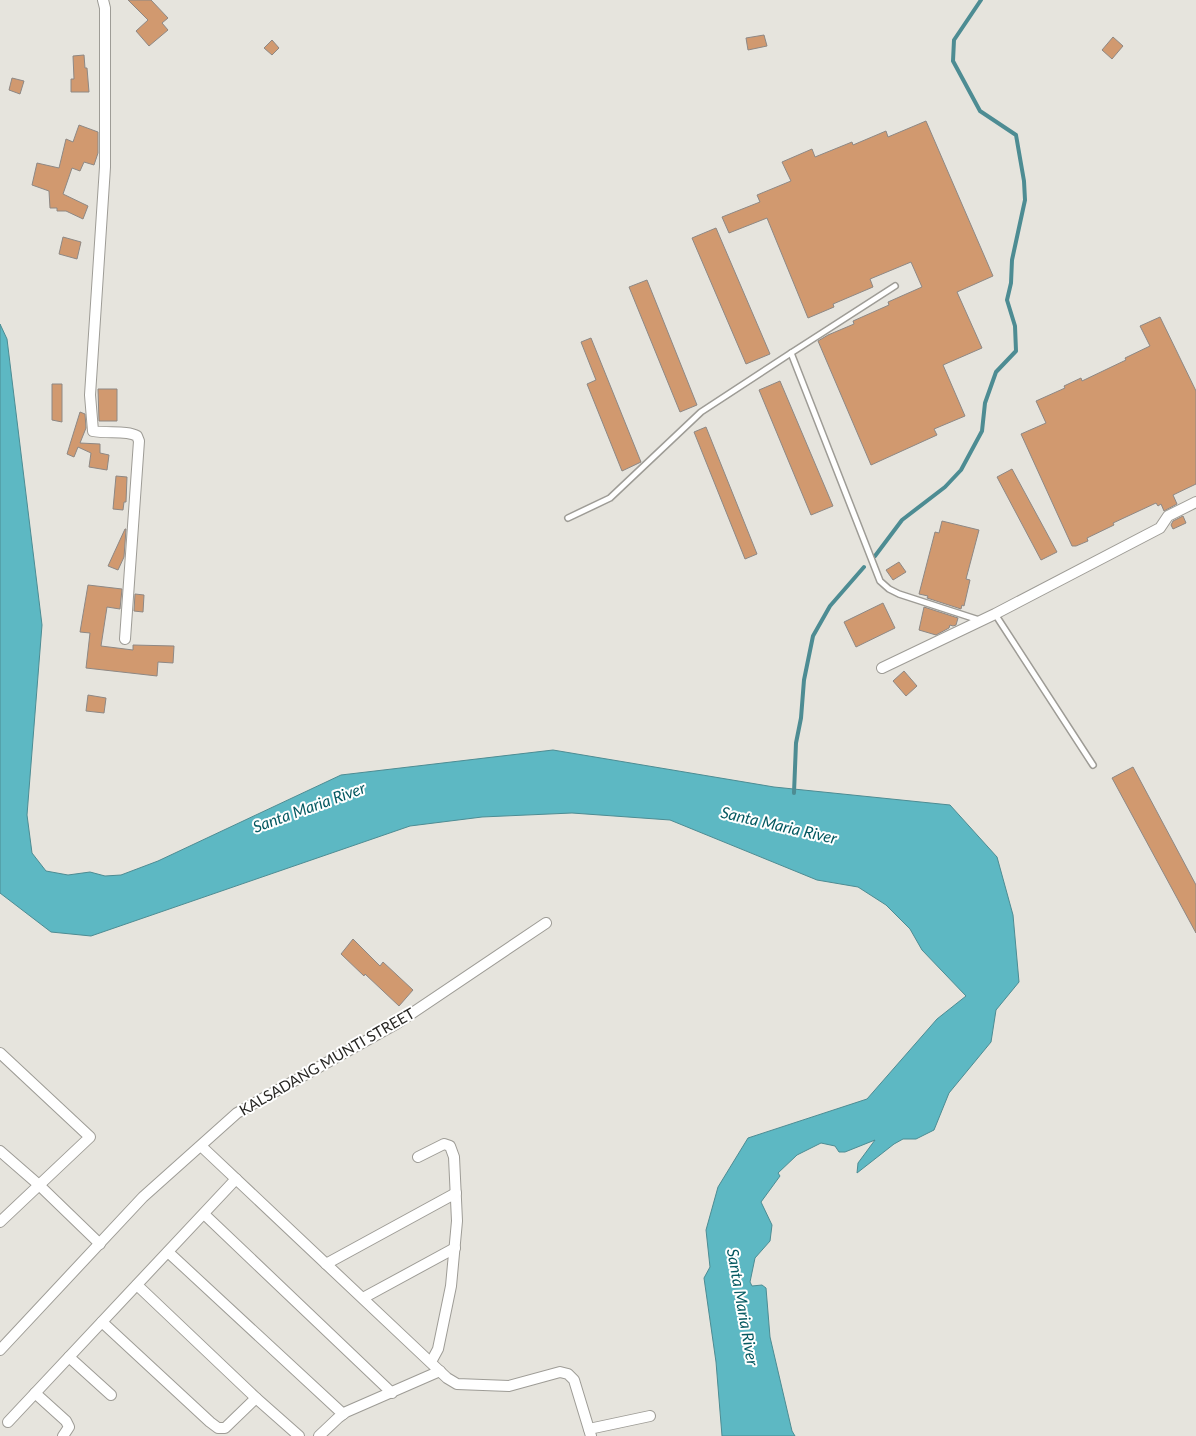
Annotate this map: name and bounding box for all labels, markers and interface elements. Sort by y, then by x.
water label: Santa Maria River [250,777,368,836]
water label: Santa Maria River [719,802,839,847]
street label: KALSADANG MUNTI STREET [236,1003,417,1119]
water label: Santa Maria River [724,1247,763,1367]

